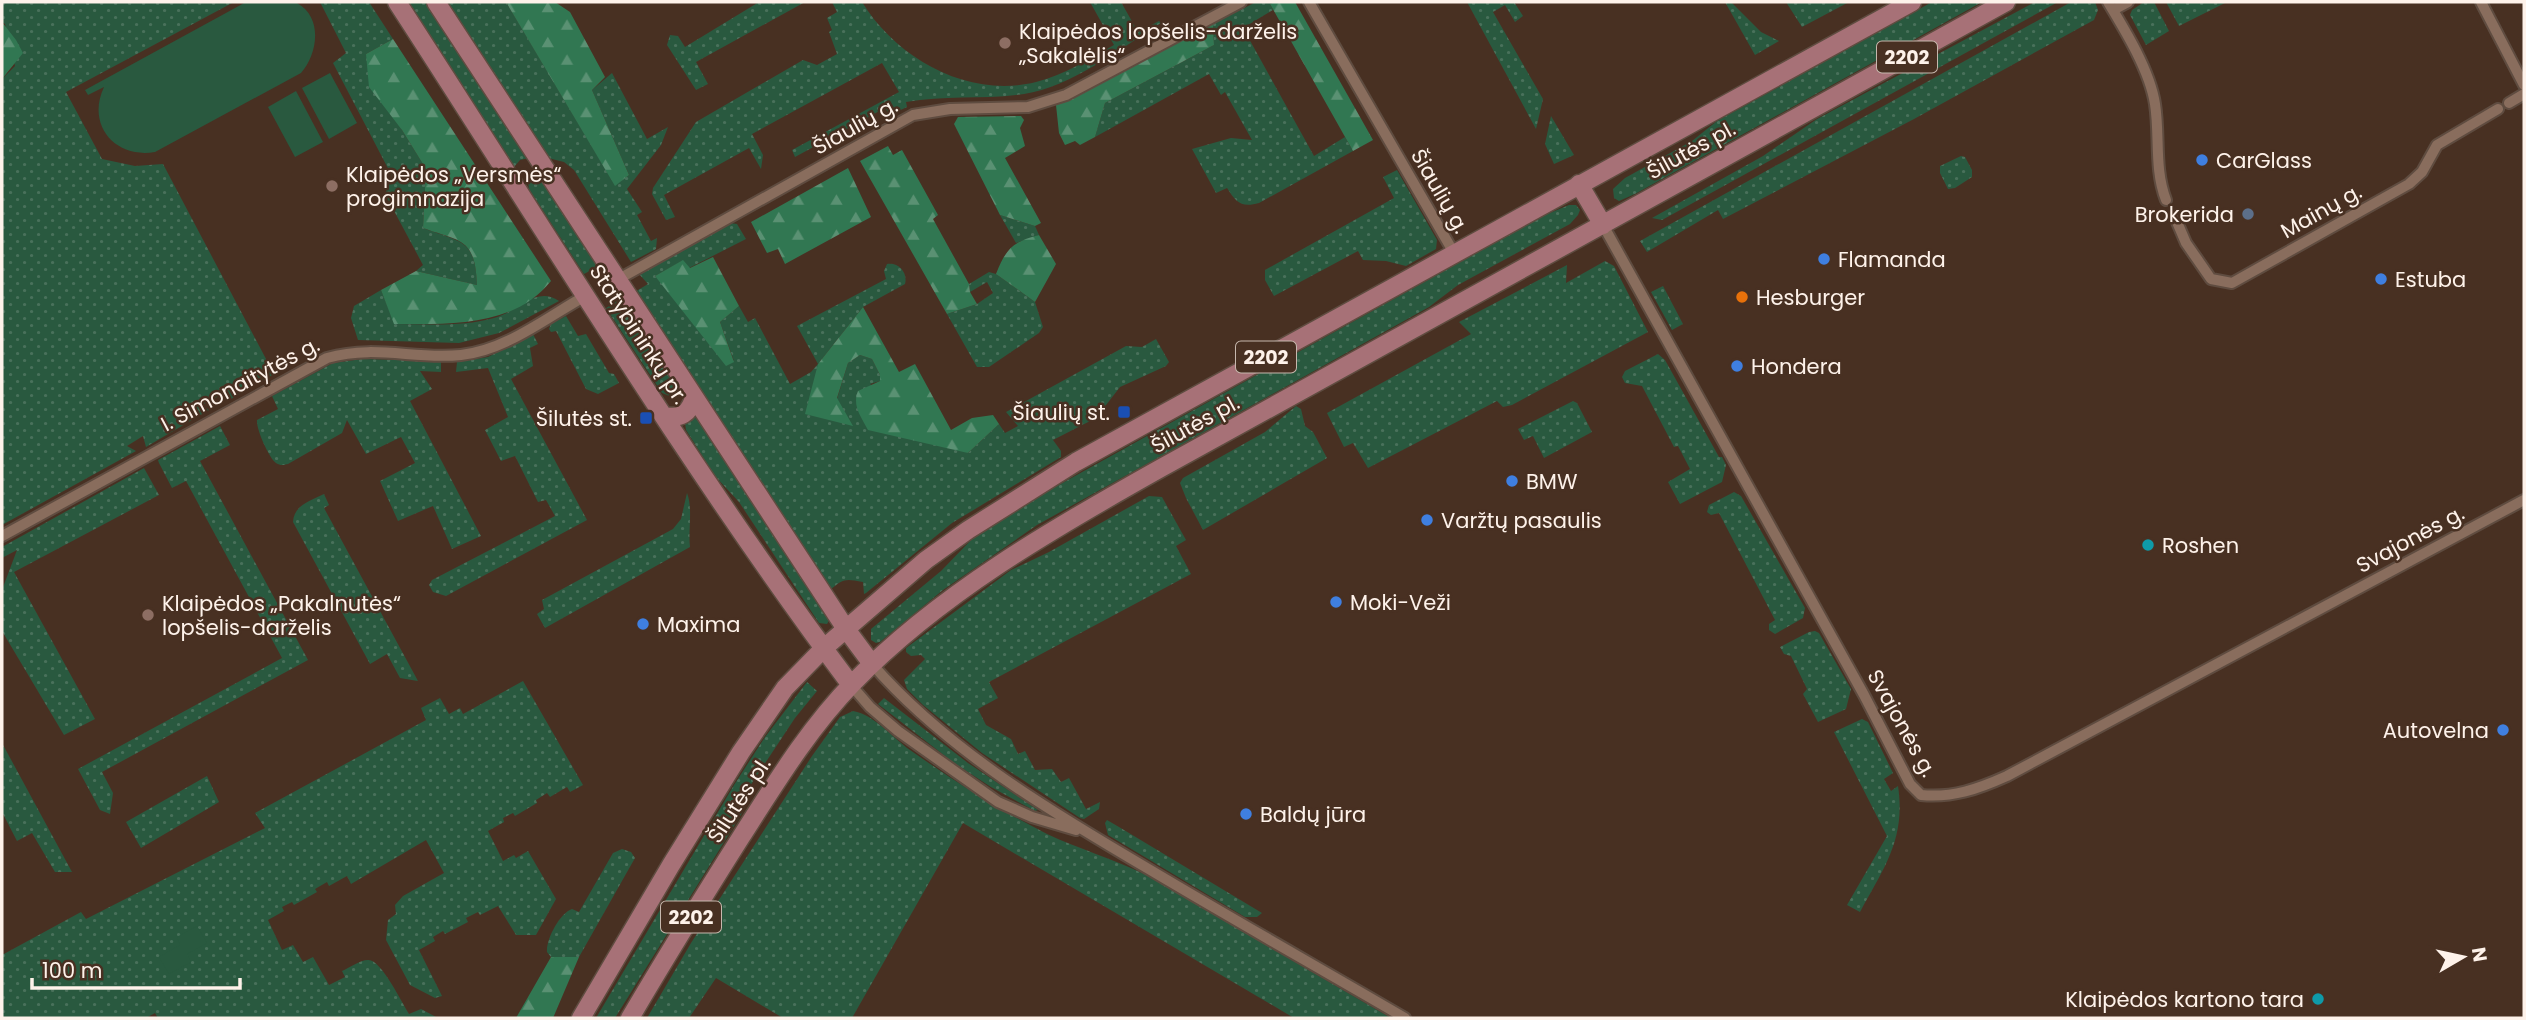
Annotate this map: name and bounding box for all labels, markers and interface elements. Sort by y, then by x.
place label: Klaipėdos lopšelis-darželis „Sakalėlis“ [1018,17,1297,70]
marker: Klaipėdos lopšelis-darželis „Sakalėlis“ [997,35,1013,51]
road number: 2202 [1877,41,1937,72]
street label: Šiaulių g. [807,91,903,161]
street label: Šilutės pl. [1642,114,1740,186]
street label: Šiaulių g. [1404,143,1476,239]
place label: CarGlass [2216,146,2312,175]
marker: CarGlass [2194,152,2210,168]
place label: Klaipėdos „Versmės“ progimnazija [346,160,562,213]
street label: Mainų g. [2275,177,2367,245]
marker: Klaipėdos „Versmės“ progimnazija [324,178,340,194]
place label: Brokerida [2135,200,2234,229]
marker: Brokerida [2240,206,2256,222]
place label: Flamanda [1838,245,1946,274]
marker: Flamanda [1816,251,1832,267]
street label: Statybininkų pr. [583,258,695,410]
place label: Estuba [2395,265,2466,294]
marker: Estuba [2373,271,2389,287]
place label: Hesburger [1756,283,1865,312]
marker: Hesburger [1734,289,1750,305]
street label: I. Simonaitytės g. [156,330,324,438]
road number: 2202 [1236,342,1296,372]
place label: Hondera [1751,352,1842,381]
marker: Hondera [1729,358,1745,374]
street label: Šilutės pl. [1146,388,1244,460]
place label: Šiaulių st. [1012,398,1110,427]
place label: Šilutės st. [536,404,632,433]
marker: Šiaulių st. [1116,404,1132,420]
marker: Šilutės st. [638,410,654,426]
place label: BMW [1526,467,1578,496]
marker: BMW [1504,473,1520,489]
street label: Svajonės g. [2351,498,2469,580]
place label: Varžtų pasaulis [1441,506,1602,535]
marker: Varžtų pasaulis [1419,512,1435,528]
place label: Roshen [2162,531,2239,560]
marker: Roshen [2140,537,2156,553]
place label: Moki-Veži [1350,588,1451,617]
place label: Klaipėdos „Pakalnutės“ lopšelis-darželis [162,589,401,642]
marker: Moki-Veži [1328,594,1344,610]
marker: Klaipėdos „Pakalnutės“ lopšelis-darželis [140,607,156,623]
place label: Maxima [657,610,740,639]
marker: Maxima [635,616,651,632]
street label: Svajonės g. [1861,664,1943,782]
place label: Autovelna [2383,716,2489,745]
marker: Autovelna [2495,722,2511,738]
street label: Šilutės pl. [700,751,778,849]
place label: Baldų jūra [1260,800,1366,829]
marker: Baldų jūra [1238,806,1254,822]
road number: 2202 [661,902,721,932]
north arrow [2428,922,2498,992]
text: N [2465,945,2494,964]
scale bar [32,946,240,990]
text: 100 m [42,956,102,985]
place label: Klaipėdos kartono tara [2065,985,2304,1014]
marker: Klaipėdos kartono tara [2310,991,2326,1007]

